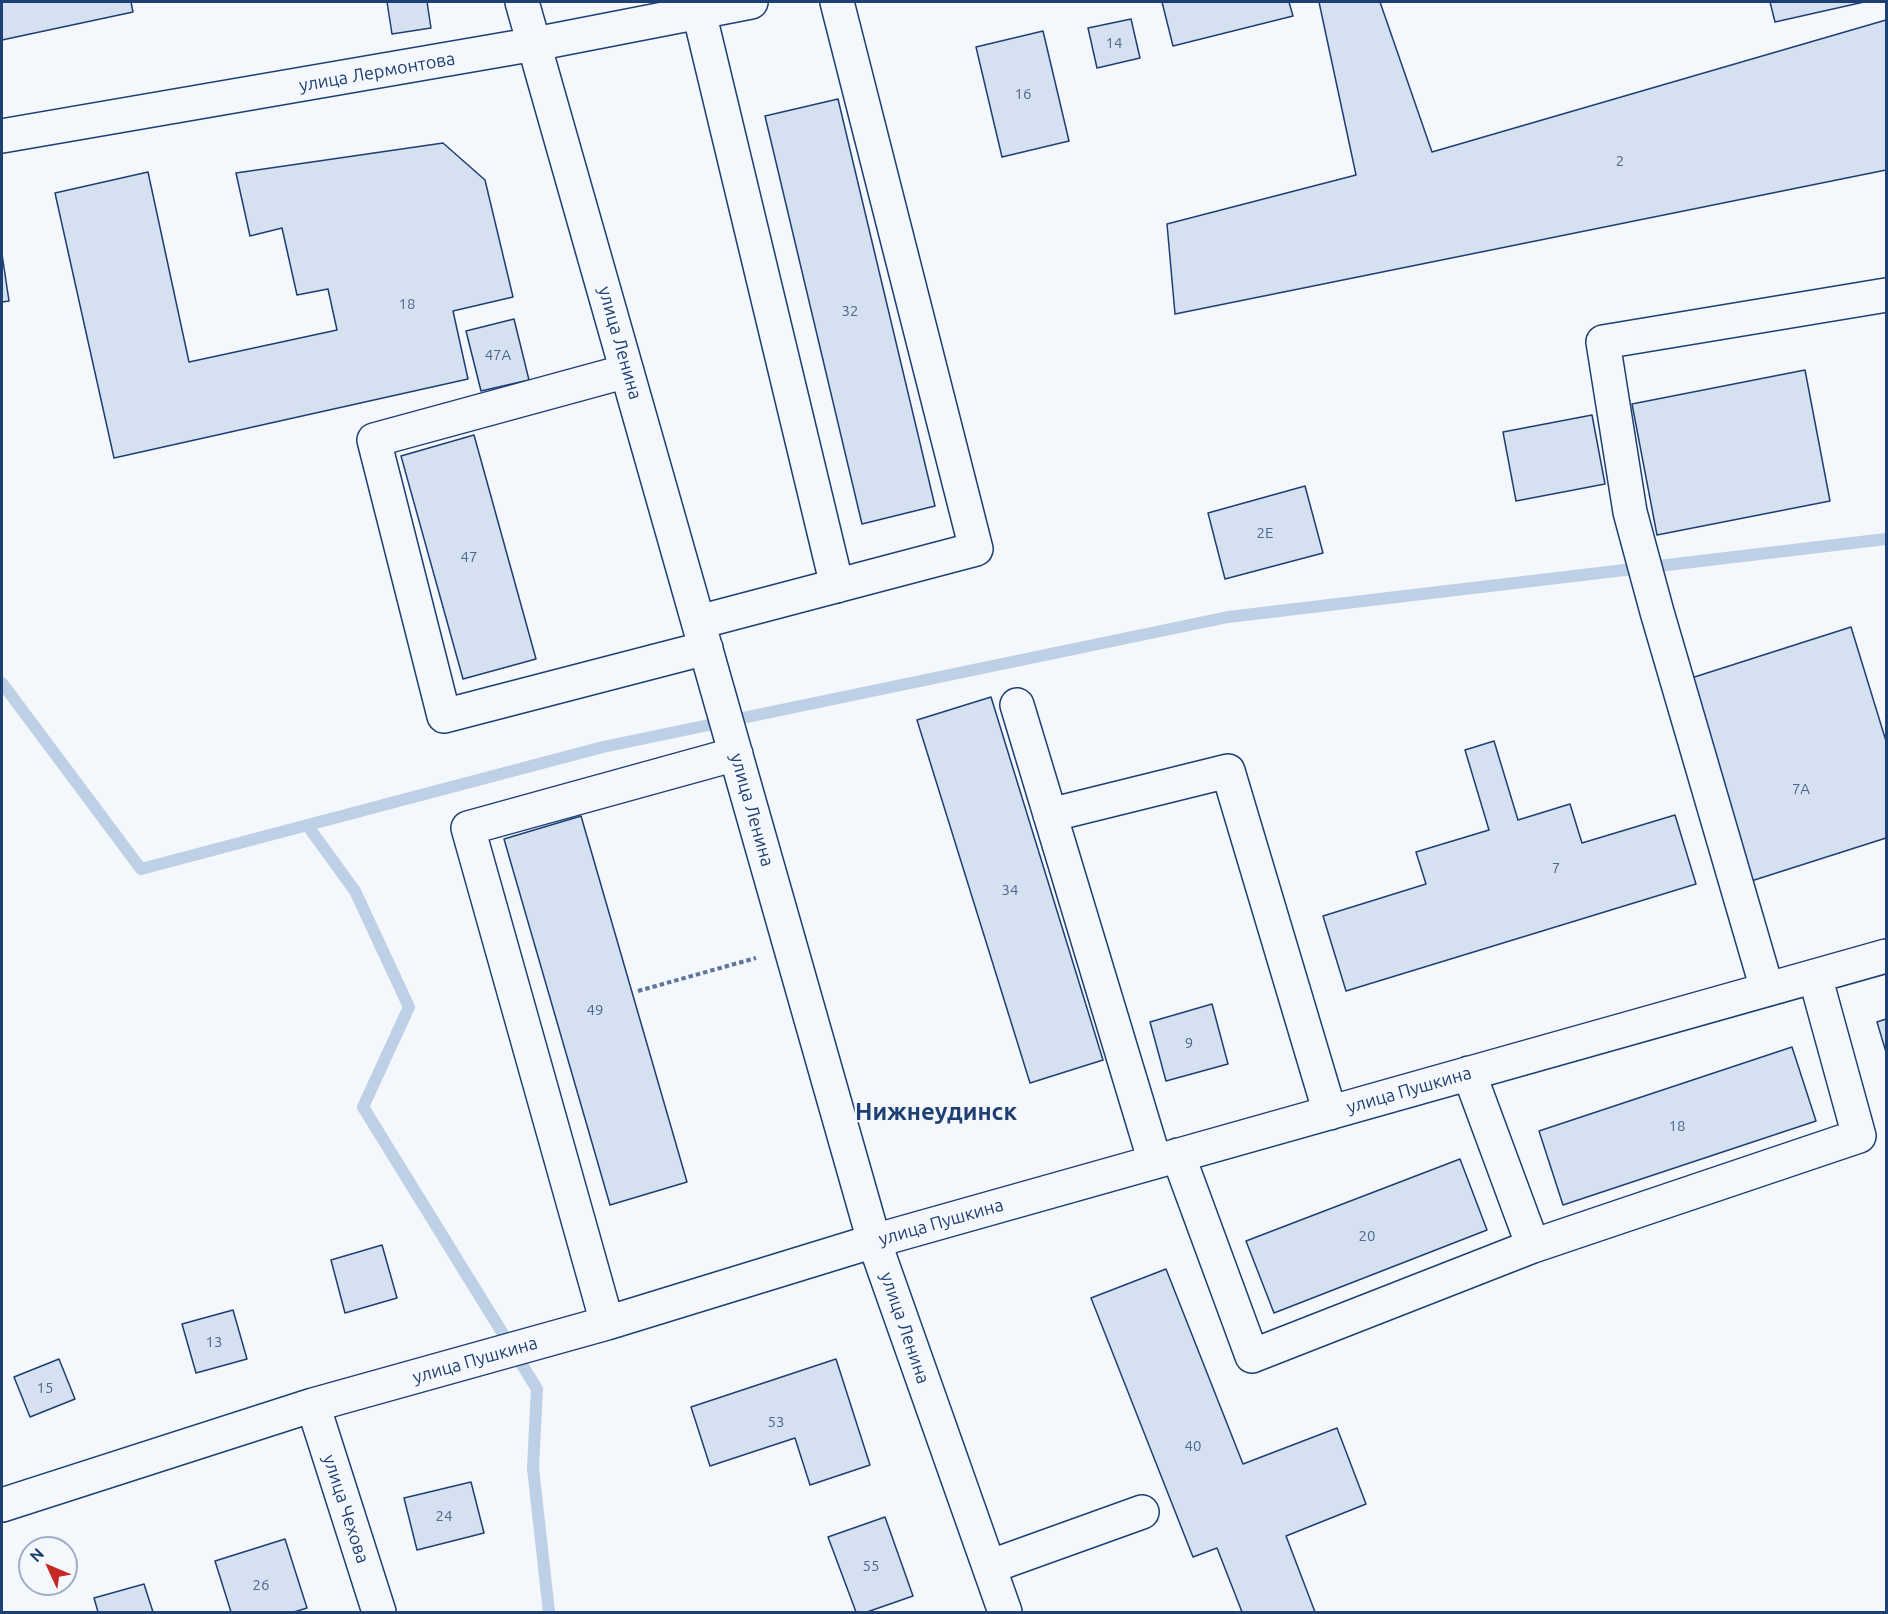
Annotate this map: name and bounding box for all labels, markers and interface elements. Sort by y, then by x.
house number: 14 [1106,34,1122,52]
street label: улица Лермонтова [297,48,457,96]
house number: 16 [1015,85,1031,103]
house number: 2 [1616,152,1624,170]
street label: улица Ленина [594,284,646,402]
house number: 18 [399,295,415,313]
house number: 32 [842,302,858,320]
house number: 47А [485,346,511,364]
house number: 2Е [1257,524,1273,542]
house number: 47 [461,548,477,566]
street label: улица Ленина [726,751,778,869]
house number: 7А [1792,780,1810,798]
house number: 7 [1552,859,1560,877]
house number: 34 [1002,881,1018,899]
house number: 49 [587,1001,603,1019]
house number: 9 [1185,1034,1193,1052]
street label: улица Пушкина [1344,1062,1474,1118]
district label: Нижнеудинск [855,1098,1017,1126]
house number: 18 [1669,1117,1685,1135]
street label: улица Пушкина [876,1194,1006,1250]
house number: 20 [1359,1227,1375,1245]
street label: улица Ленина [876,1269,934,1387]
street label: улица Пушкина [410,1332,540,1388]
house number: 13 [206,1333,222,1351]
house number: 15 [37,1379,53,1397]
house number: 53 [768,1413,784,1431]
house number: 40 [1185,1437,1201,1455]
street label: улица Чехова [318,1452,374,1566]
house number: 24 [436,1507,452,1525]
north arrow [18,1536,78,1596]
text: N [26,1544,47,1565]
house number: 55 [863,1557,879,1575]
house number: 26 [253,1576,269,1594]

